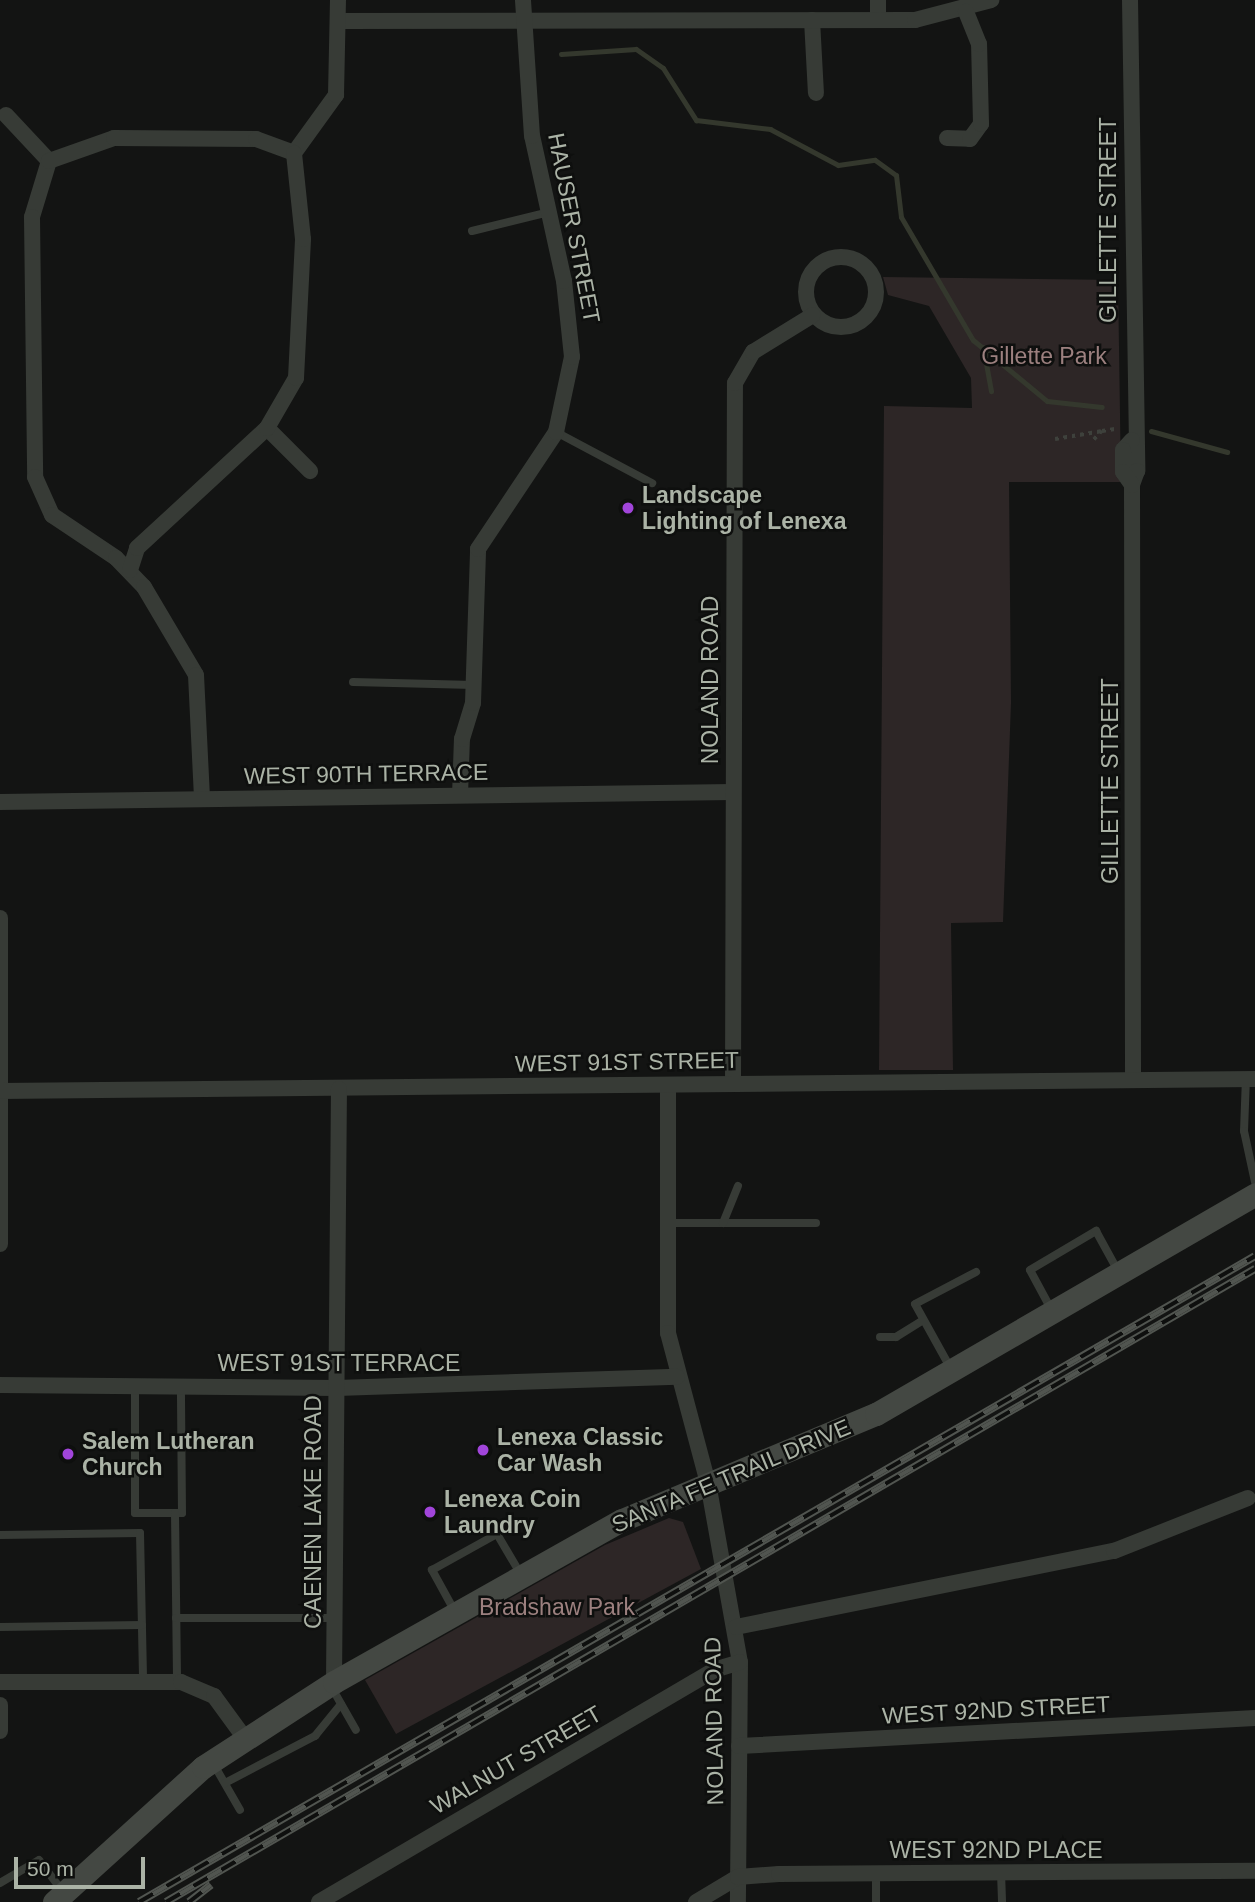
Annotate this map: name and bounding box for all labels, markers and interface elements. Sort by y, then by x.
street label: GILLETTE STREET [1094,117,1122,323]
street label: HAUSER STREET [542,131,606,325]
park label: Gillette Park [981,342,1107,370]
place label: Landscape Lighting of Lenexa [642,481,846,535]
marker: Landscape Lighting of Lenexa [620,500,636,516]
street label: NOLAND ROAD [696,596,724,764]
street label: GILLETTE STREET [1096,678,1124,884]
street label: WEST 90TH TERRACE [243,758,489,790]
street label: WEST 91ST STREET [514,1046,740,1078]
street label: WEST 91ST TERRACE [217,1349,461,1377]
street label: CAENEN LAKE ROAD [299,1395,327,1629]
street label: SANTA FE TRAIL DRIVE [606,1413,856,1539]
place label: Lenexa Classic Car Wash [497,1423,663,1477]
place label: Salem Lutheran Church [82,1427,255,1481]
marker: Lenexa Classic Car Wash [475,1442,491,1458]
marker: Salem Lutheran Church [60,1446,76,1462]
place label: Lenexa Coin Laundry [444,1485,581,1539]
marker: Lenexa Coin Laundry [422,1504,438,1520]
park label: Bradshaw Park [479,1593,635,1621]
street label: NOLAND ROAD [699,1636,729,1806]
street label: WEST 92ND STREET [881,1690,1111,1730]
street label: WALNUT STREET [425,1700,607,1820]
street label: WEST 92ND PLACE [889,1836,1103,1864]
scale bar [18,1842,149,1886]
text: 50 m [27,1857,74,1880]

